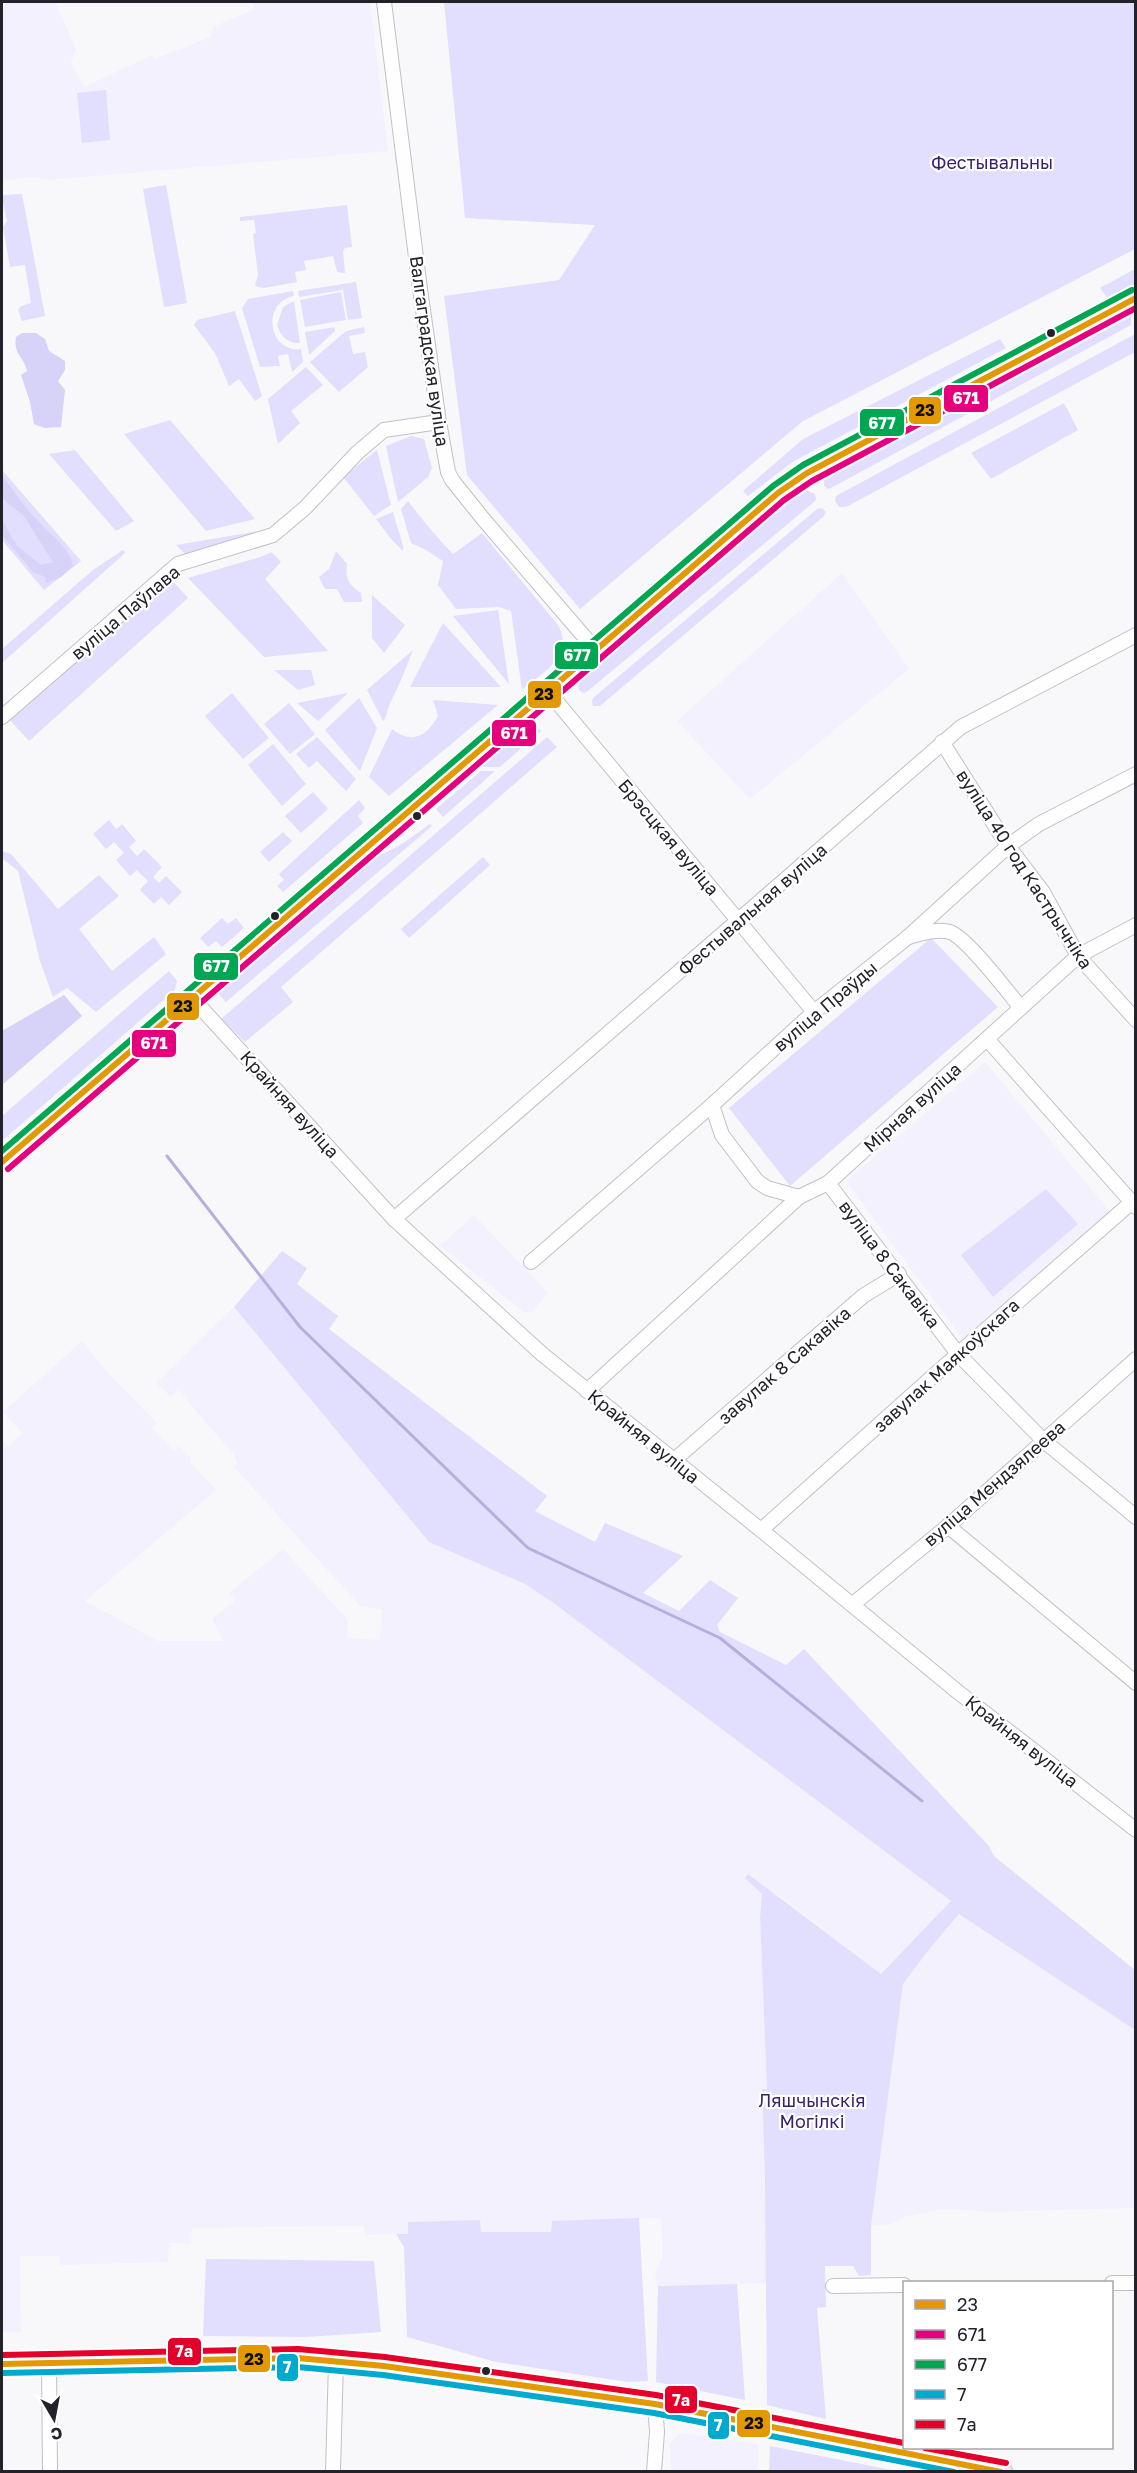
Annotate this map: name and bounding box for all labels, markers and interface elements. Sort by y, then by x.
park label: Фестывальны [931,151,1053,173]
street label: Валгаградская вуліца [406,254,454,448]
unlabelled marker [1045,327,1057,339]
line badge: 671 [943,384,989,413]
text: 671 [952,388,980,408]
line badge: 23 [908,396,942,425]
text: 23 [915,400,935,420]
line badge: 677 [859,408,905,437]
text: 677 [868,413,896,433]
street label: вуліца Паўлава [66,560,184,664]
line badge: 677 [554,641,599,670]
text: 677 [563,645,591,665]
line badge: 23 [527,680,562,709]
text: 23 [534,684,554,704]
line badge: 671 [491,719,537,747]
text: 671 [500,723,528,743]
street label: вуліца 40 год Кастрычніка [952,765,1098,973]
street label: Брэсцкая вуліца [614,774,724,900]
unlabelled marker [411,810,423,822]
street label: Фестывальная вуліца [673,838,831,980]
unlabelled marker [269,910,281,922]
line badge: 677 [193,952,239,981]
text: 677 [202,956,230,976]
street label: вуліца Праўды [769,956,881,1056]
line badge: 23 [166,992,200,1021]
text: 23 [173,996,193,1016]
line badge: 671 [131,1029,177,1058]
text: 671 [140,1033,168,1053]
street label: Крайняя вуліца [236,1046,344,1162]
street label: Мірная вуліца [859,1057,965,1157]
street label: вуліца 8 Сакавіка [835,1196,945,1332]
street label: завулак Маякоўскага [868,1294,1024,1436]
street label: завулак 8 Сакавіка [713,1302,855,1428]
street label: Крайняя вуліца [584,1384,704,1488]
street label: вуліца Мендзялеева [919,1416,1069,1550]
street label: Крайняя вуліца [961,1690,1083,1792]
park label: Ляшчынскія Могілкі [758,2089,866,2132]
legend [903,2281,1113,2449]
text: 23 [957,2293,978,2315]
text: 671 [957,2323,986,2345]
line badge: 7а [167,2337,202,2366]
text: 7а [175,2341,193,2361]
line badge: 23 [237,2344,271,2373]
text: 23 [244,2349,264,2369]
line badge: 7 [276,2353,299,2382]
text: 677 [957,2353,987,2375]
text: 7 [283,2357,292,2377]
unlabelled marker [480,2365,492,2377]
text: 7 [957,2383,967,2405]
line badge: 7а [664,2385,698,2414]
north arrow [24,2389,84,2449]
text: 7а [672,2390,690,2410]
line badge: 23 [736,2409,771,2438]
line badge: 7 [707,2411,730,2440]
text: 23 [744,2413,764,2433]
text: 7а [957,2413,977,2435]
text: 7 [714,2415,723,2435]
text: С [49,2423,64,2445]

